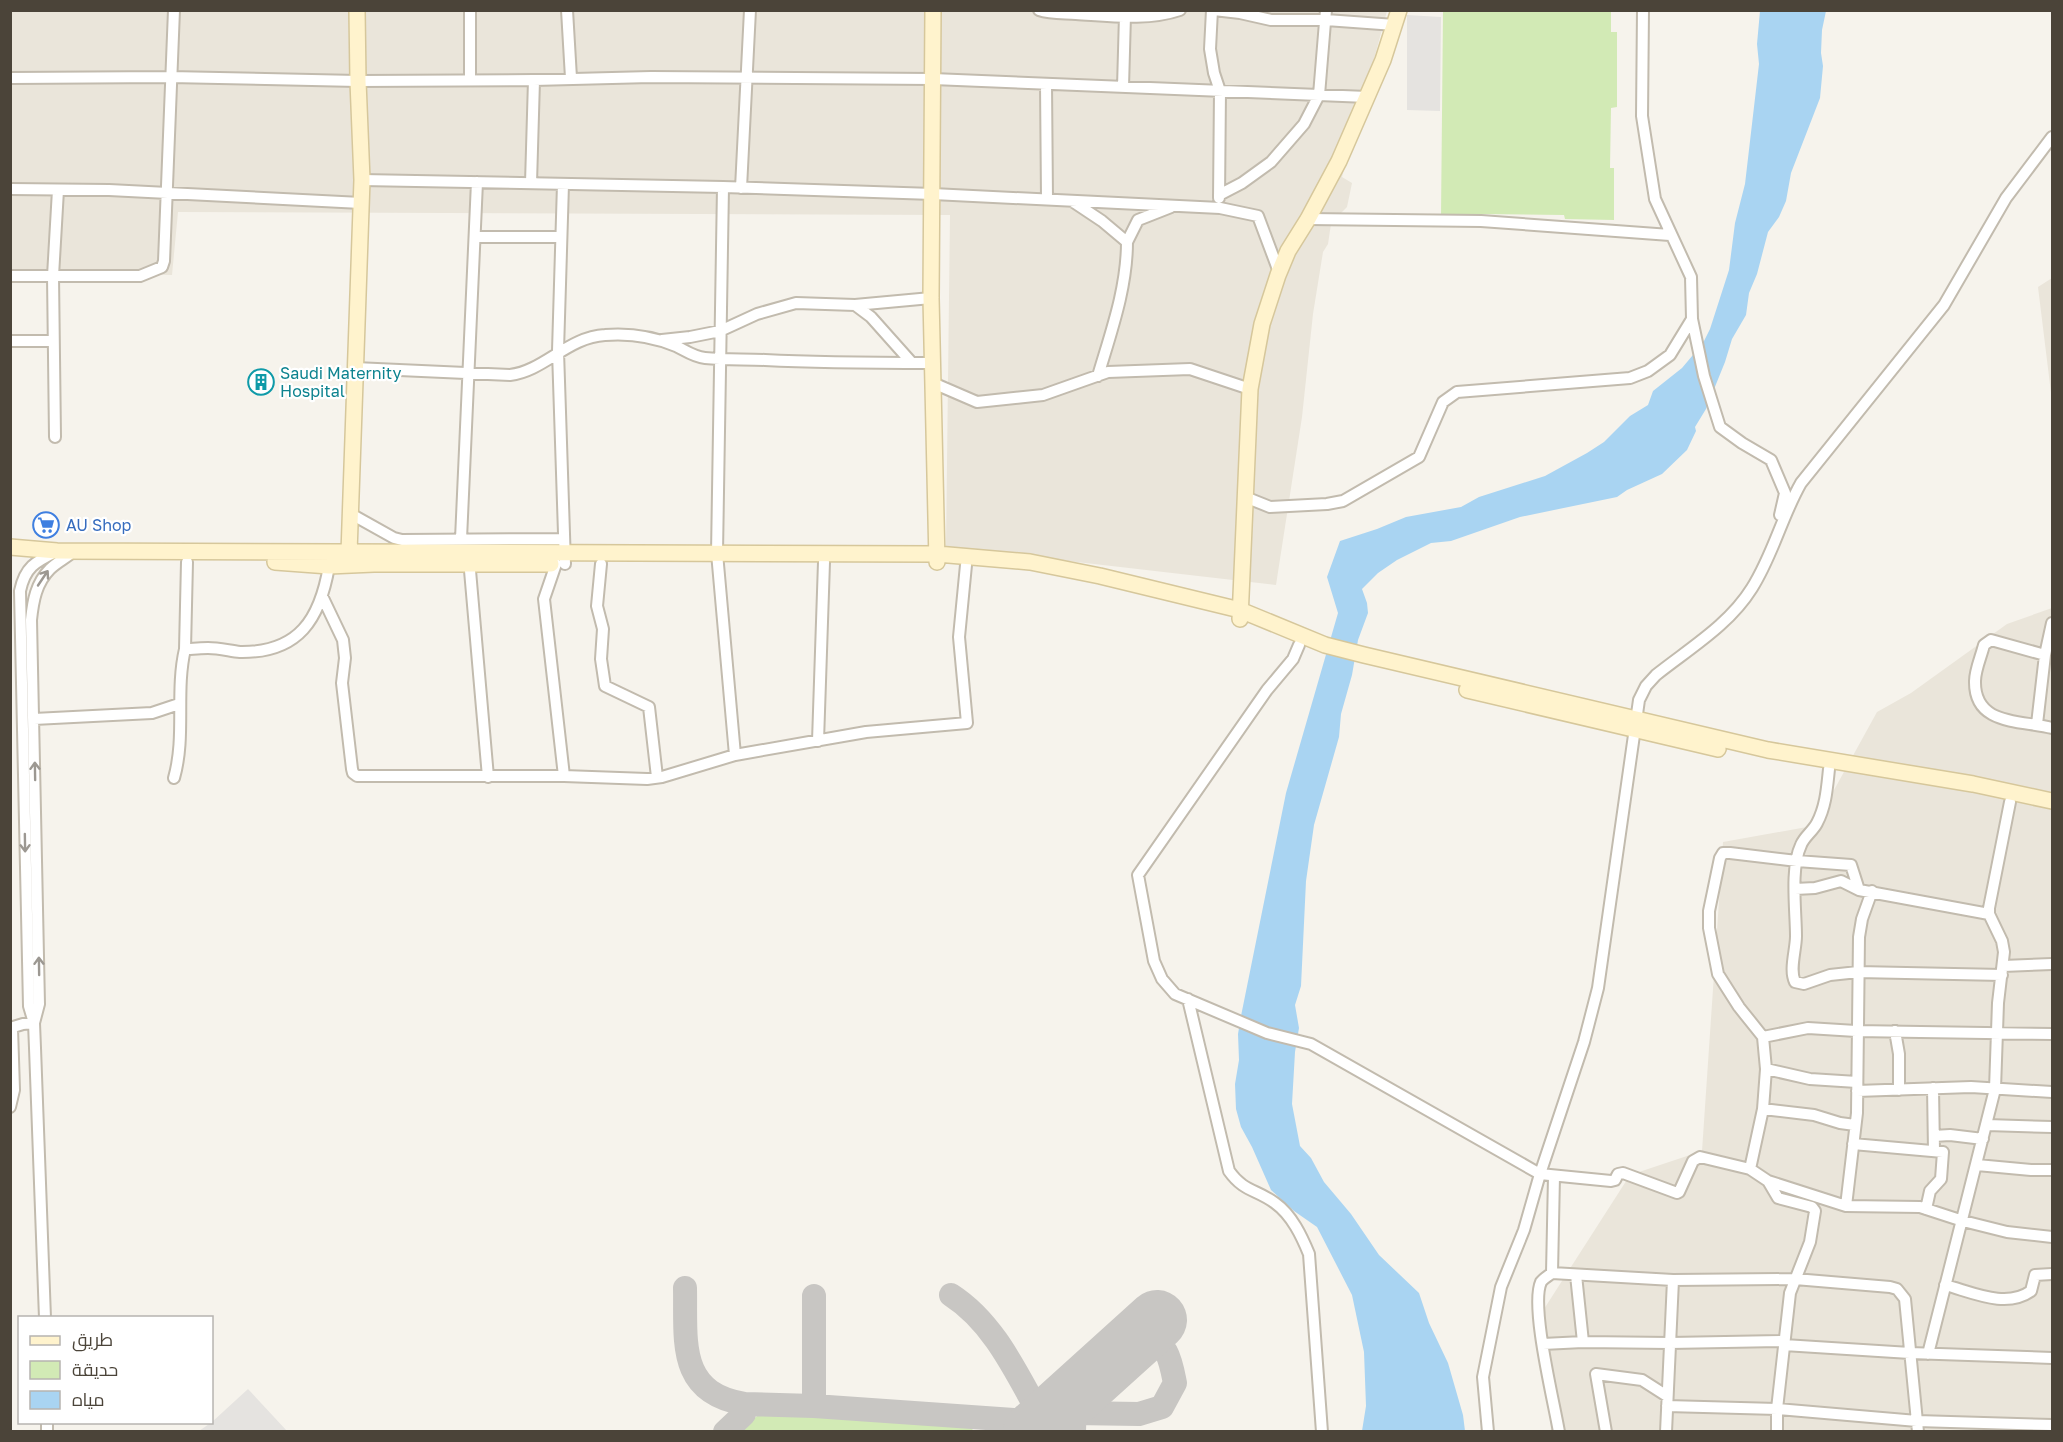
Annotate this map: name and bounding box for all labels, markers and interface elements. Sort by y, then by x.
place label: Saudi Maternity Hospital [280,363,401,401]
building icon: Saudi Maternity Hospital [246,367,276,397]
supermarket icon: AU Shop [31,510,61,540]
place label: AU Shop [66,515,132,535]
one-way arrow [37,570,50,587]
one-way arrow [29,761,40,781]
one-way arrow [19,833,31,853]
one-way arrow [33,956,44,976]
legend [18,1316,213,1424]
text: طريق [72,1328,113,1352]
text: حديقة [72,1358,118,1380]
text: مياه [72,1388,105,1410]

